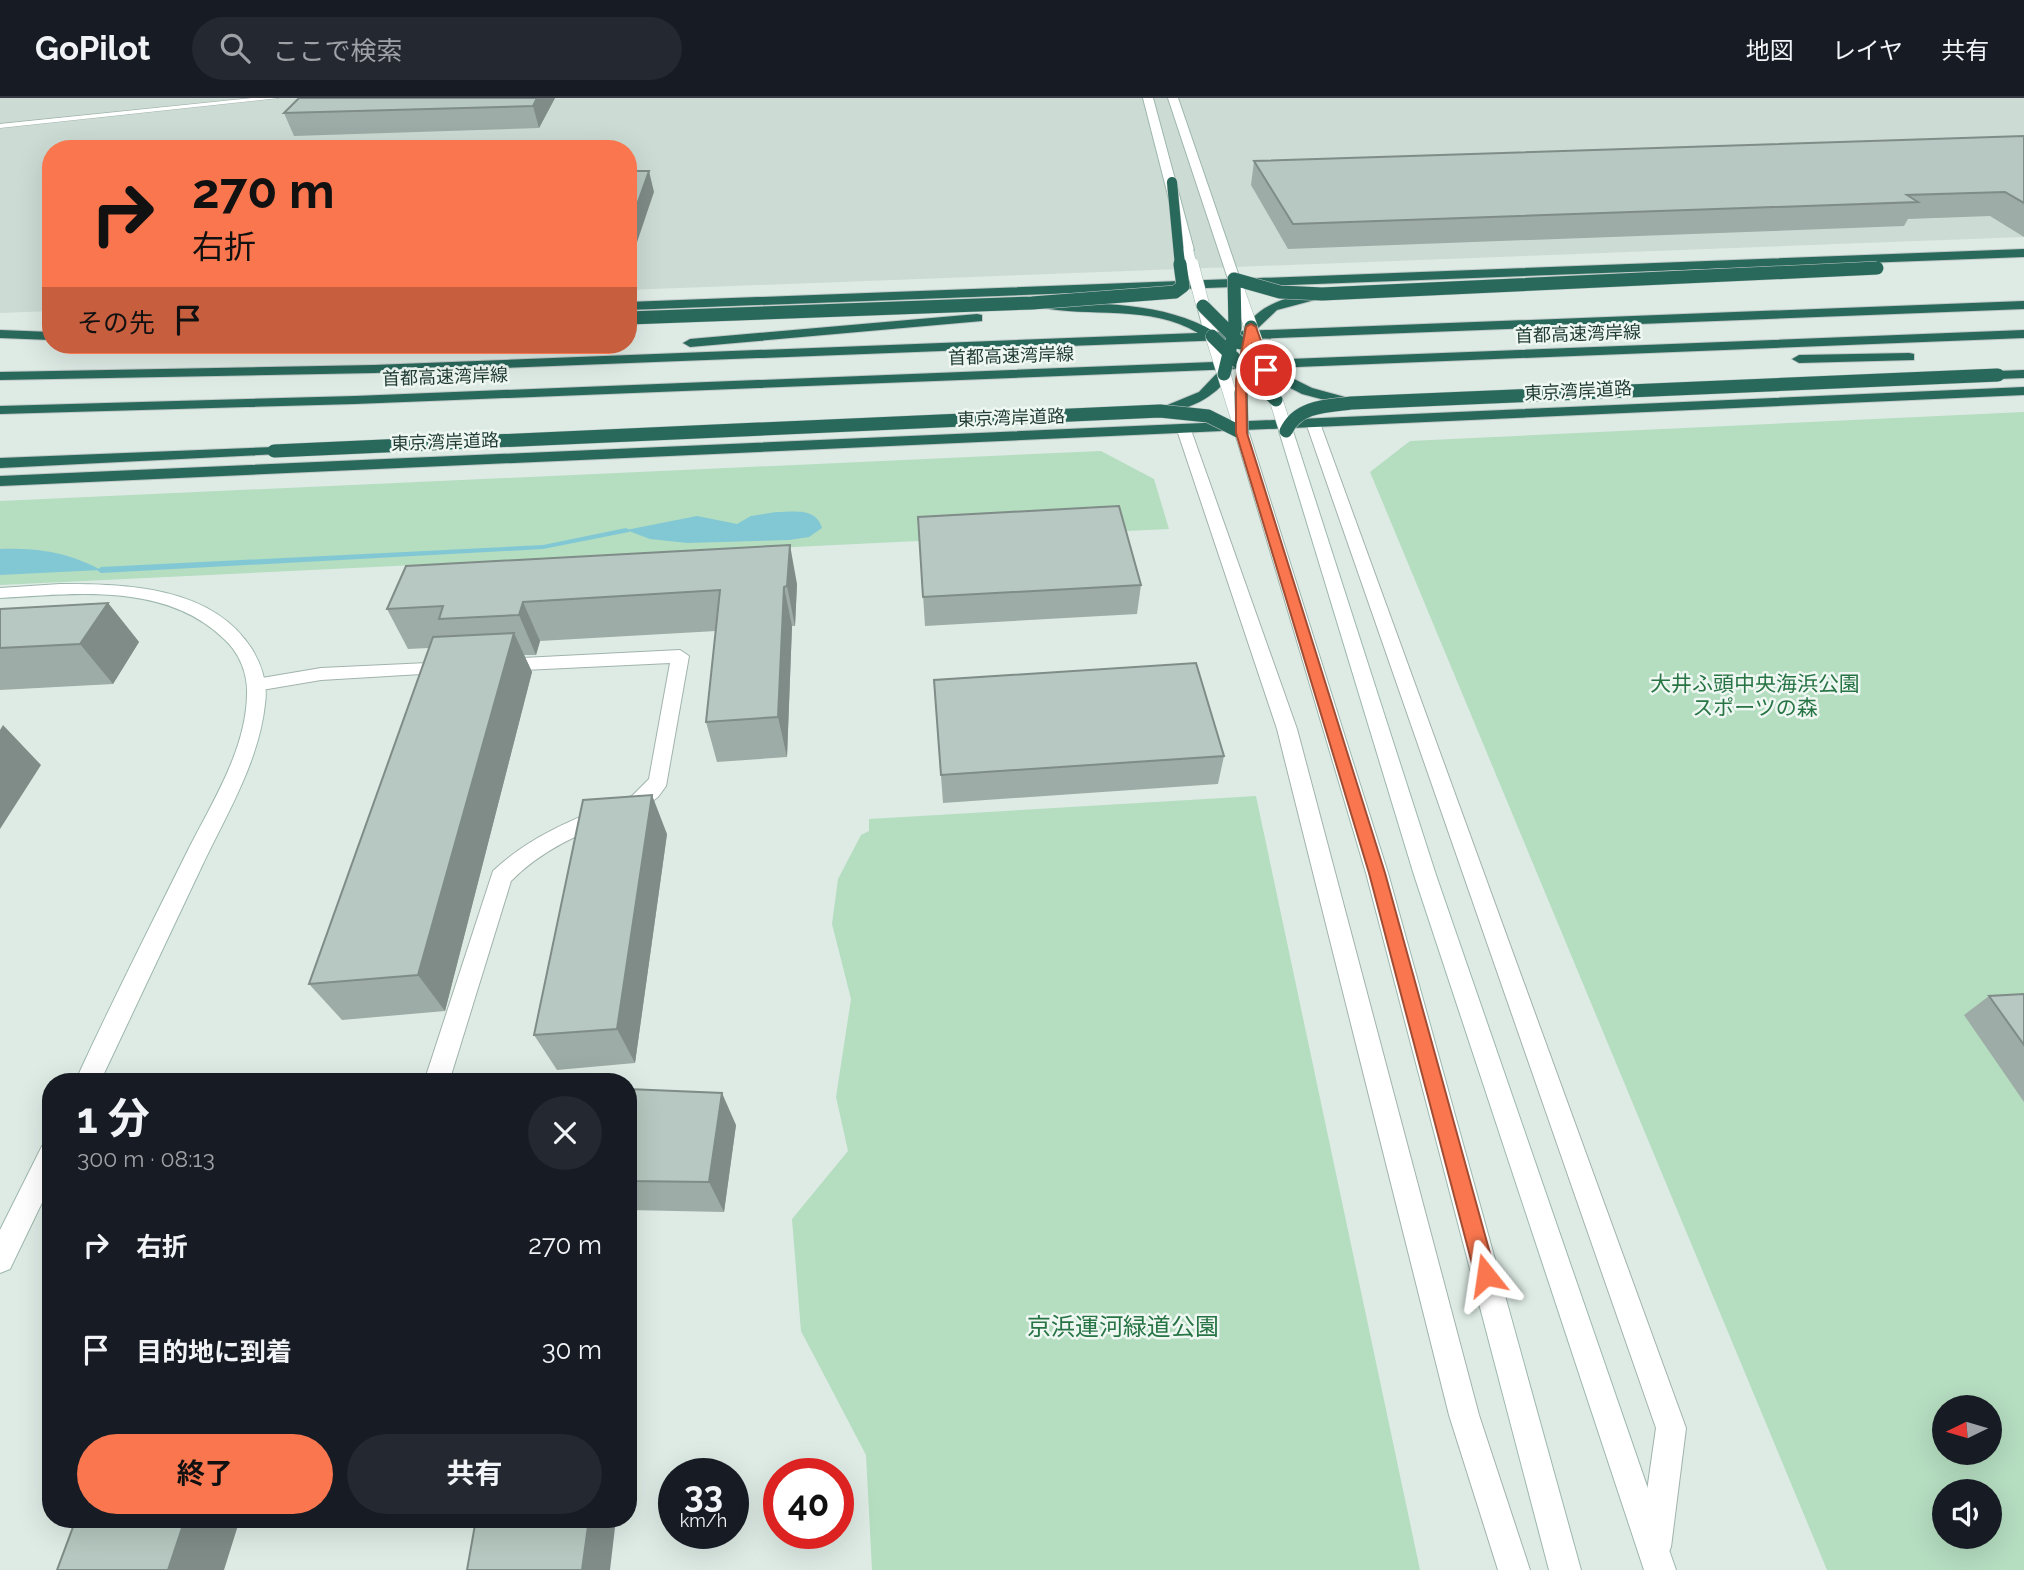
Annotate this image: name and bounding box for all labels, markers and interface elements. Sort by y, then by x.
search box [192,17,682,80]
text: GoPilot [35,29,150,68]
icon: search [216,29,254,67]
text: ここで検索 [272,36,402,66]
text: 地図 [1746,36,1794,65]
text: レイヤ [1832,36,1903,65]
text: 共有 [1941,36,1989,65]
text: 270 m [192,162,335,219]
icon: right [77,168,168,259]
text: 右折 [192,228,256,265]
icon: arrive [169,301,207,339]
text: その先 [77,308,155,338]
street label: 首都高速湾岸線 [1515,321,1641,346]
pin [1236,340,1296,400]
street label: 首都高速湾岸線 [948,343,1074,368]
icon: arrive [1247,351,1285,389]
street label: 首都高速湾岸線 [382,364,508,389]
street label: 東京湾岸道路 [1523,377,1632,404]
street label: 東京湾岸道路 [957,405,1065,430]
street label: 東京湾岸道路 [391,429,499,454]
park label: 大井ふ頭中央海浜公園 スポーツの森 [1650,671,1860,720]
text: 1 分 [77,1094,150,1143]
button: close [528,1096,602,1170]
text: 300 m · 08:13 [77,1145,215,1172]
icon: right [77,1226,115,1264]
text: 270 m [528,1230,602,1260]
text: 右折 [136,1232,188,1262]
position arrow [1449,1238,1523,1312]
park label: 京浜運河緑道公園 [1027,1312,1219,1341]
icon: arrive [77,1331,115,1369]
text: 30 m [542,1335,602,1365]
text: 目的地に到着 [136,1337,292,1367]
north arrow [1932,1395,2002,1465]
map controls [1932,1395,2002,1549]
button: 終了 [77,1434,333,1514]
button: 共有 [347,1434,602,1514]
speed limit sign: 40 [763,1458,854,1549]
text: 33 [684,1474,723,1515]
button: sound [1932,1479,2002,1549]
text: km/h [680,1510,727,1531]

